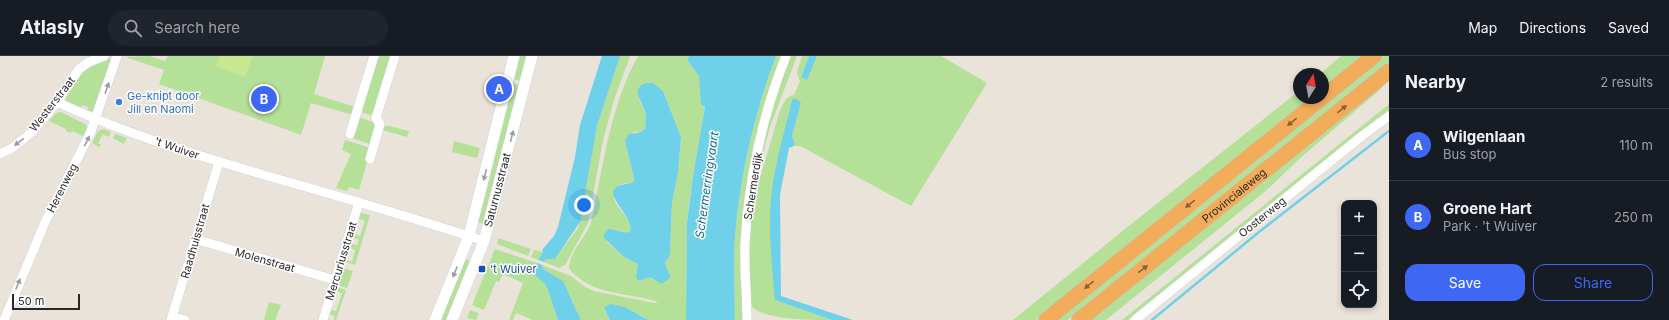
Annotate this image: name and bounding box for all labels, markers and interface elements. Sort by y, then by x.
search box [108,10,388,46]
text: Atlasly [20,16,84,39]
icon: search [122,17,144,39]
text: Search here [154,18,240,37]
text: Map [1468,19,1497,36]
text: Directions [1519,19,1586,36]
text: Saved [1608,19,1649,36]
north arrow [1293,68,1329,104]
text: Nearby [1405,72,1466,92]
street label: Westerstraat [26,73,78,134]
pin: A [486,74,512,104]
text: 2 results [1600,74,1653,90]
one-way arrow [104,82,110,94]
pin: B [251,84,277,114]
place label: Ge-knipt door Jill en Naomi [127,89,199,116]
marker: Ge-knipt door Jill en Naomi [114,97,124,107]
one-way arrow [1337,105,1348,114]
one-way arrow [1286,118,1297,127]
text: Wilgenlaan [1443,127,1525,146]
one-way arrow [509,129,515,142]
water label: Schermerringvaart [692,130,722,239]
street label: 't Wuiver [153,134,201,162]
one-way arrow [83,136,90,147]
text: A [1413,137,1423,153]
text: 110 m [1619,137,1653,153]
one-way arrow [14,138,25,146]
text: Bus stop [1443,146,1496,162]
street label: Saturnusstraat [481,151,514,229]
street label: Schermerdijk [741,151,765,221]
street label: Herenweg [44,161,80,215]
street label: Provincialeweg [1199,165,1269,226]
one-way arrow [482,170,488,182]
street label: Oosterweg [1235,194,1289,240]
your location [574,195,594,215]
text: Groene Hart [1443,199,1532,218]
one-way arrow [1185,200,1196,208]
map controls [1341,200,1377,308]
button: + [1341,200,1377,236]
street label: Raadhuisstraat [178,202,212,280]
text: B [1414,209,1422,225]
text: 250 m [1614,209,1653,225]
text: Park · 't Wuiver [1443,218,1537,234]
street label: Mercuriusstraat [322,219,360,302]
button: − [1341,236,1377,272]
street label: Molenstraat [233,245,297,275]
place label: 't Wuiver [490,262,537,276]
marker: 't Wuiver [477,264,487,274]
button: Save [1405,264,1525,301]
button: Share [1533,264,1653,301]
one-way arrow [1137,265,1148,274]
one-way arrow [451,267,457,279]
button: locate [1341,272,1377,308]
one-way arrow [15,278,21,289]
one-way arrow [1084,281,1095,290]
scale bar [12,292,80,311]
text: 50 m [18,294,44,308]

